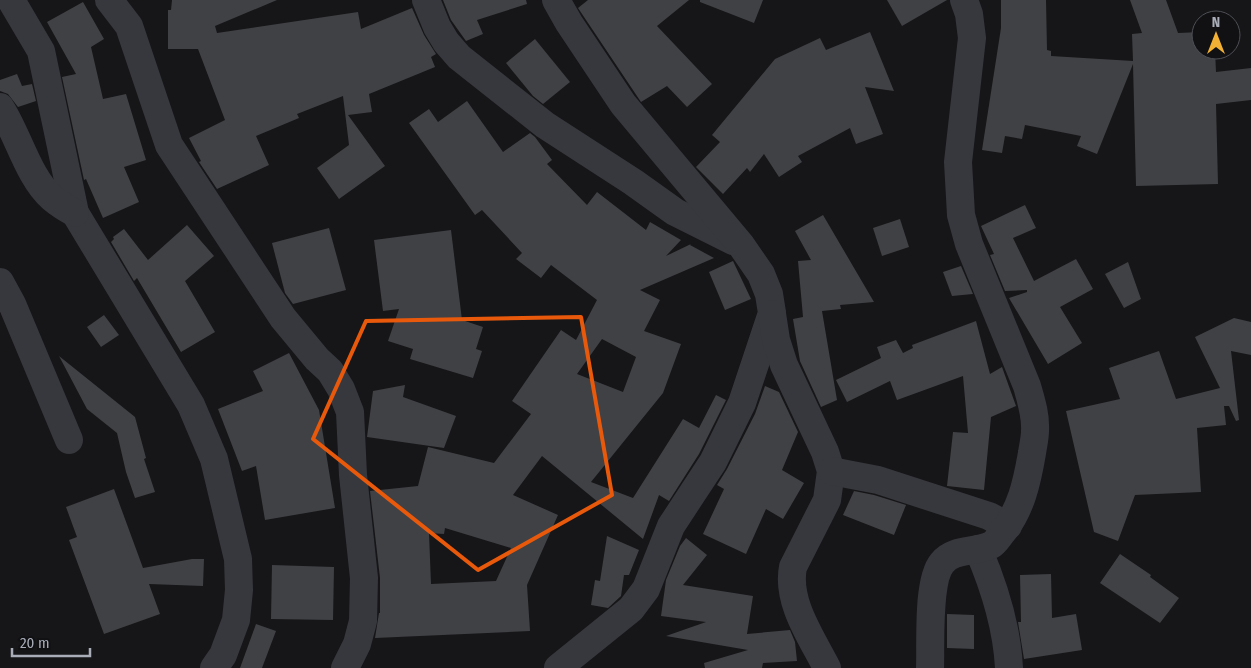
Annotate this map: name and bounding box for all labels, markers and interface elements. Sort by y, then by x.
north arrow [1191,10,1241,60]
text: N [1212,14,1220,31]
scale bar [12,626,90,658]
text: 20 m [20,634,50,652]

